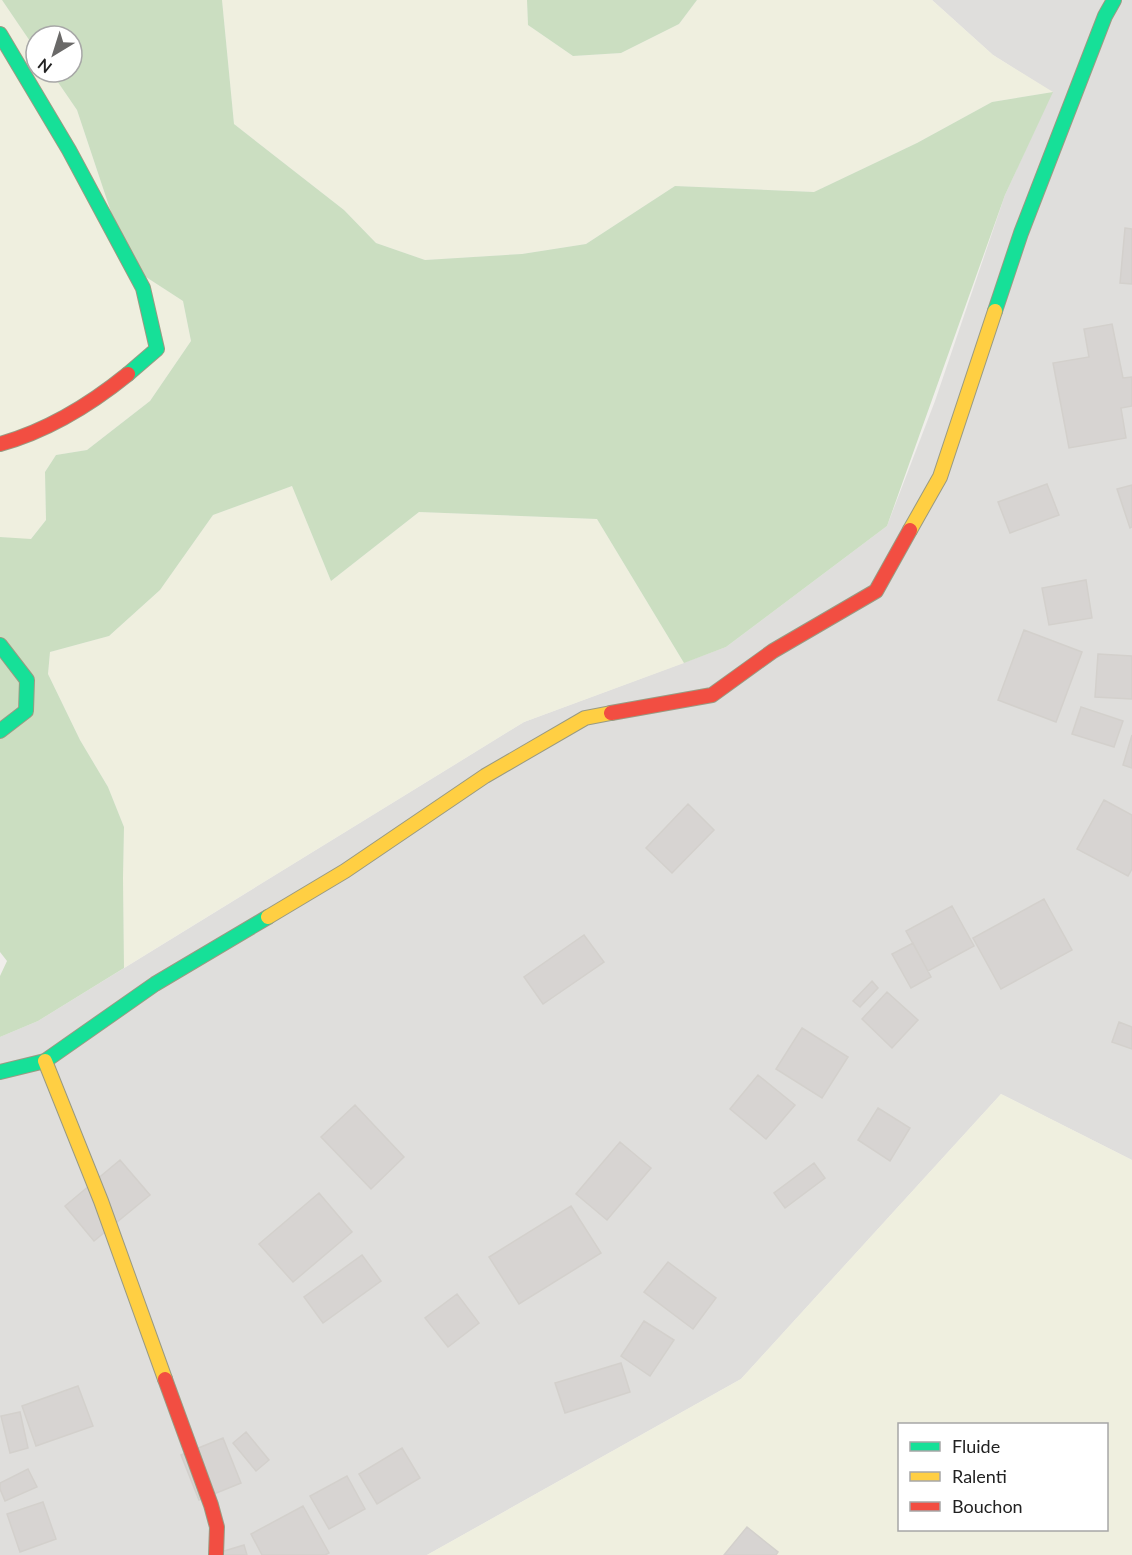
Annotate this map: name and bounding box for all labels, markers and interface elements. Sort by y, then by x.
north arrow [24,24,84,84]
text: N [34,55,55,77]
legend [898,1423,1108,1531]
text: Fluide [952,1435,1000,1457]
text: Ralenti [952,1465,1007,1487]
text: Bouchon [952,1495,1023,1517]

